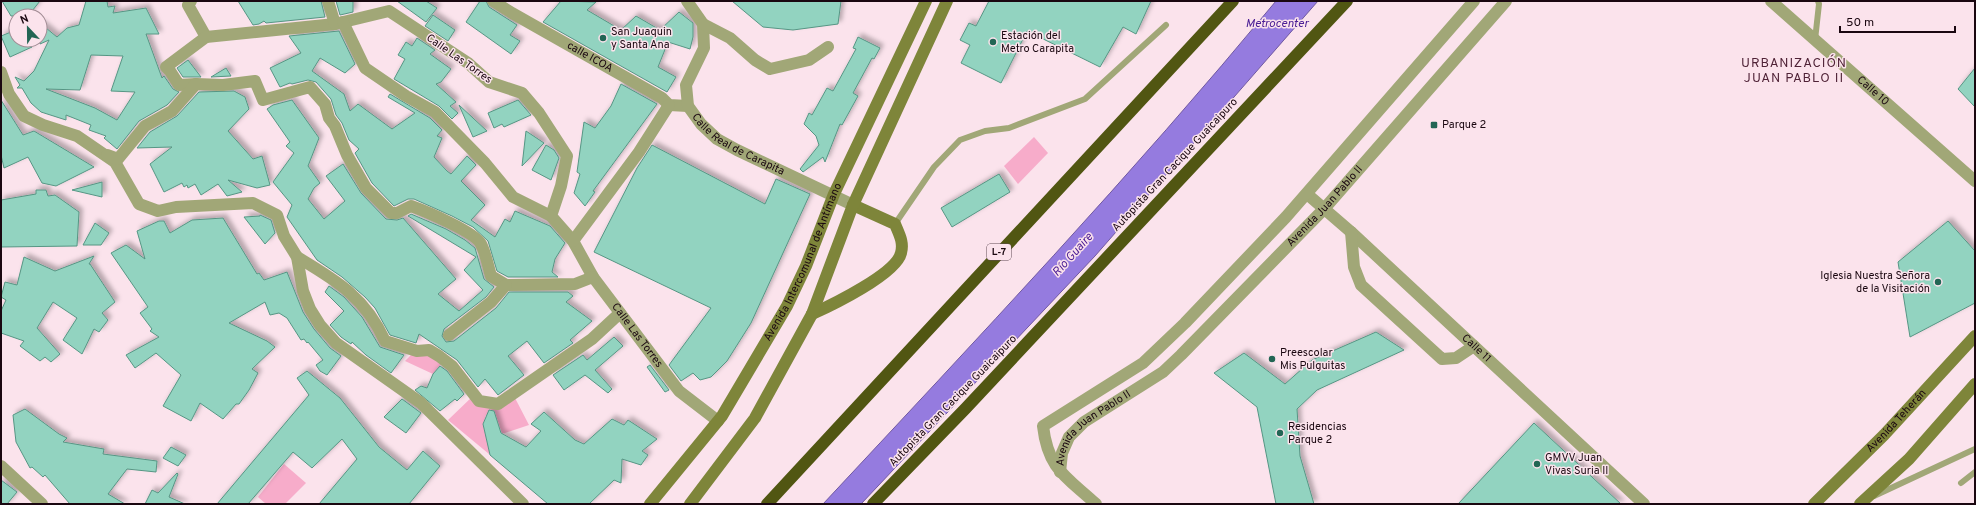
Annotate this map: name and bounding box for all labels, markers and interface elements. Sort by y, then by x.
north arrow [8,8,48,48]
scale bar [1840,8,1955,34]
text: N [18,12,31,28]
text: 50 m [1846,15,1874,31]
water label: Metrocenter [1245,16,1310,32]
place label: San Juaquin y Santa Ana [611,25,672,52]
place label: Estación del Metro Carapita [1001,29,1074,56]
street label: Calle Las Torres [423,31,495,87]
marker: San Juaquin y Santa Ana [598,33,608,43]
marker: Estación del Metro Carapita [988,37,998,47]
street label: calle ICOA [564,39,615,76]
district label: URBANIZACIÓN JUAN PABLO II [1741,54,1847,87]
street label: Calle 10 [1854,73,1892,109]
street label: Autopista Gran Cacique Guaicaipuro [1109,95,1241,235]
street label: Calle Real de Carapita [689,111,787,179]
place label: Parque 2 [1442,118,1486,132]
marker: Parque 2 [1429,120,1439,130]
street label: Avenida Juan Pablo II [1284,163,1366,250]
street label: Avenida Intercomunal de Antímano [761,181,845,344]
water label: Río Guaire [1049,229,1097,280]
road number: L-7 [987,244,1011,260]
place label: Iglesia Nuestra Señora de la Visitación [1820,269,1930,296]
marker: Iglesia Nuestra Señora de la Visitación [1933,277,1943,287]
street label: Calle Las Torres [608,300,666,370]
street label: Calle 11 [1458,331,1494,365]
street label: Autopista Gran Cacique Guaicaipuro [886,332,1020,470]
place label: Preescolar Mis Pulguitas [1280,346,1345,373]
marker: Preescolar Mis Pulguitas [1267,354,1277,364]
street label: Avenida Teherán [1863,386,1929,456]
street label: Avenida Juan Pablo II [1054,387,1133,467]
place label: Residencias Parque 2 [1288,420,1347,447]
marker: Residencias Parque 2 [1275,428,1285,438]
place label: GMVV Juan Vivas Suria II [1545,451,1608,478]
marker: GMVV Juan Vivas Suria II [1532,459,1542,469]

